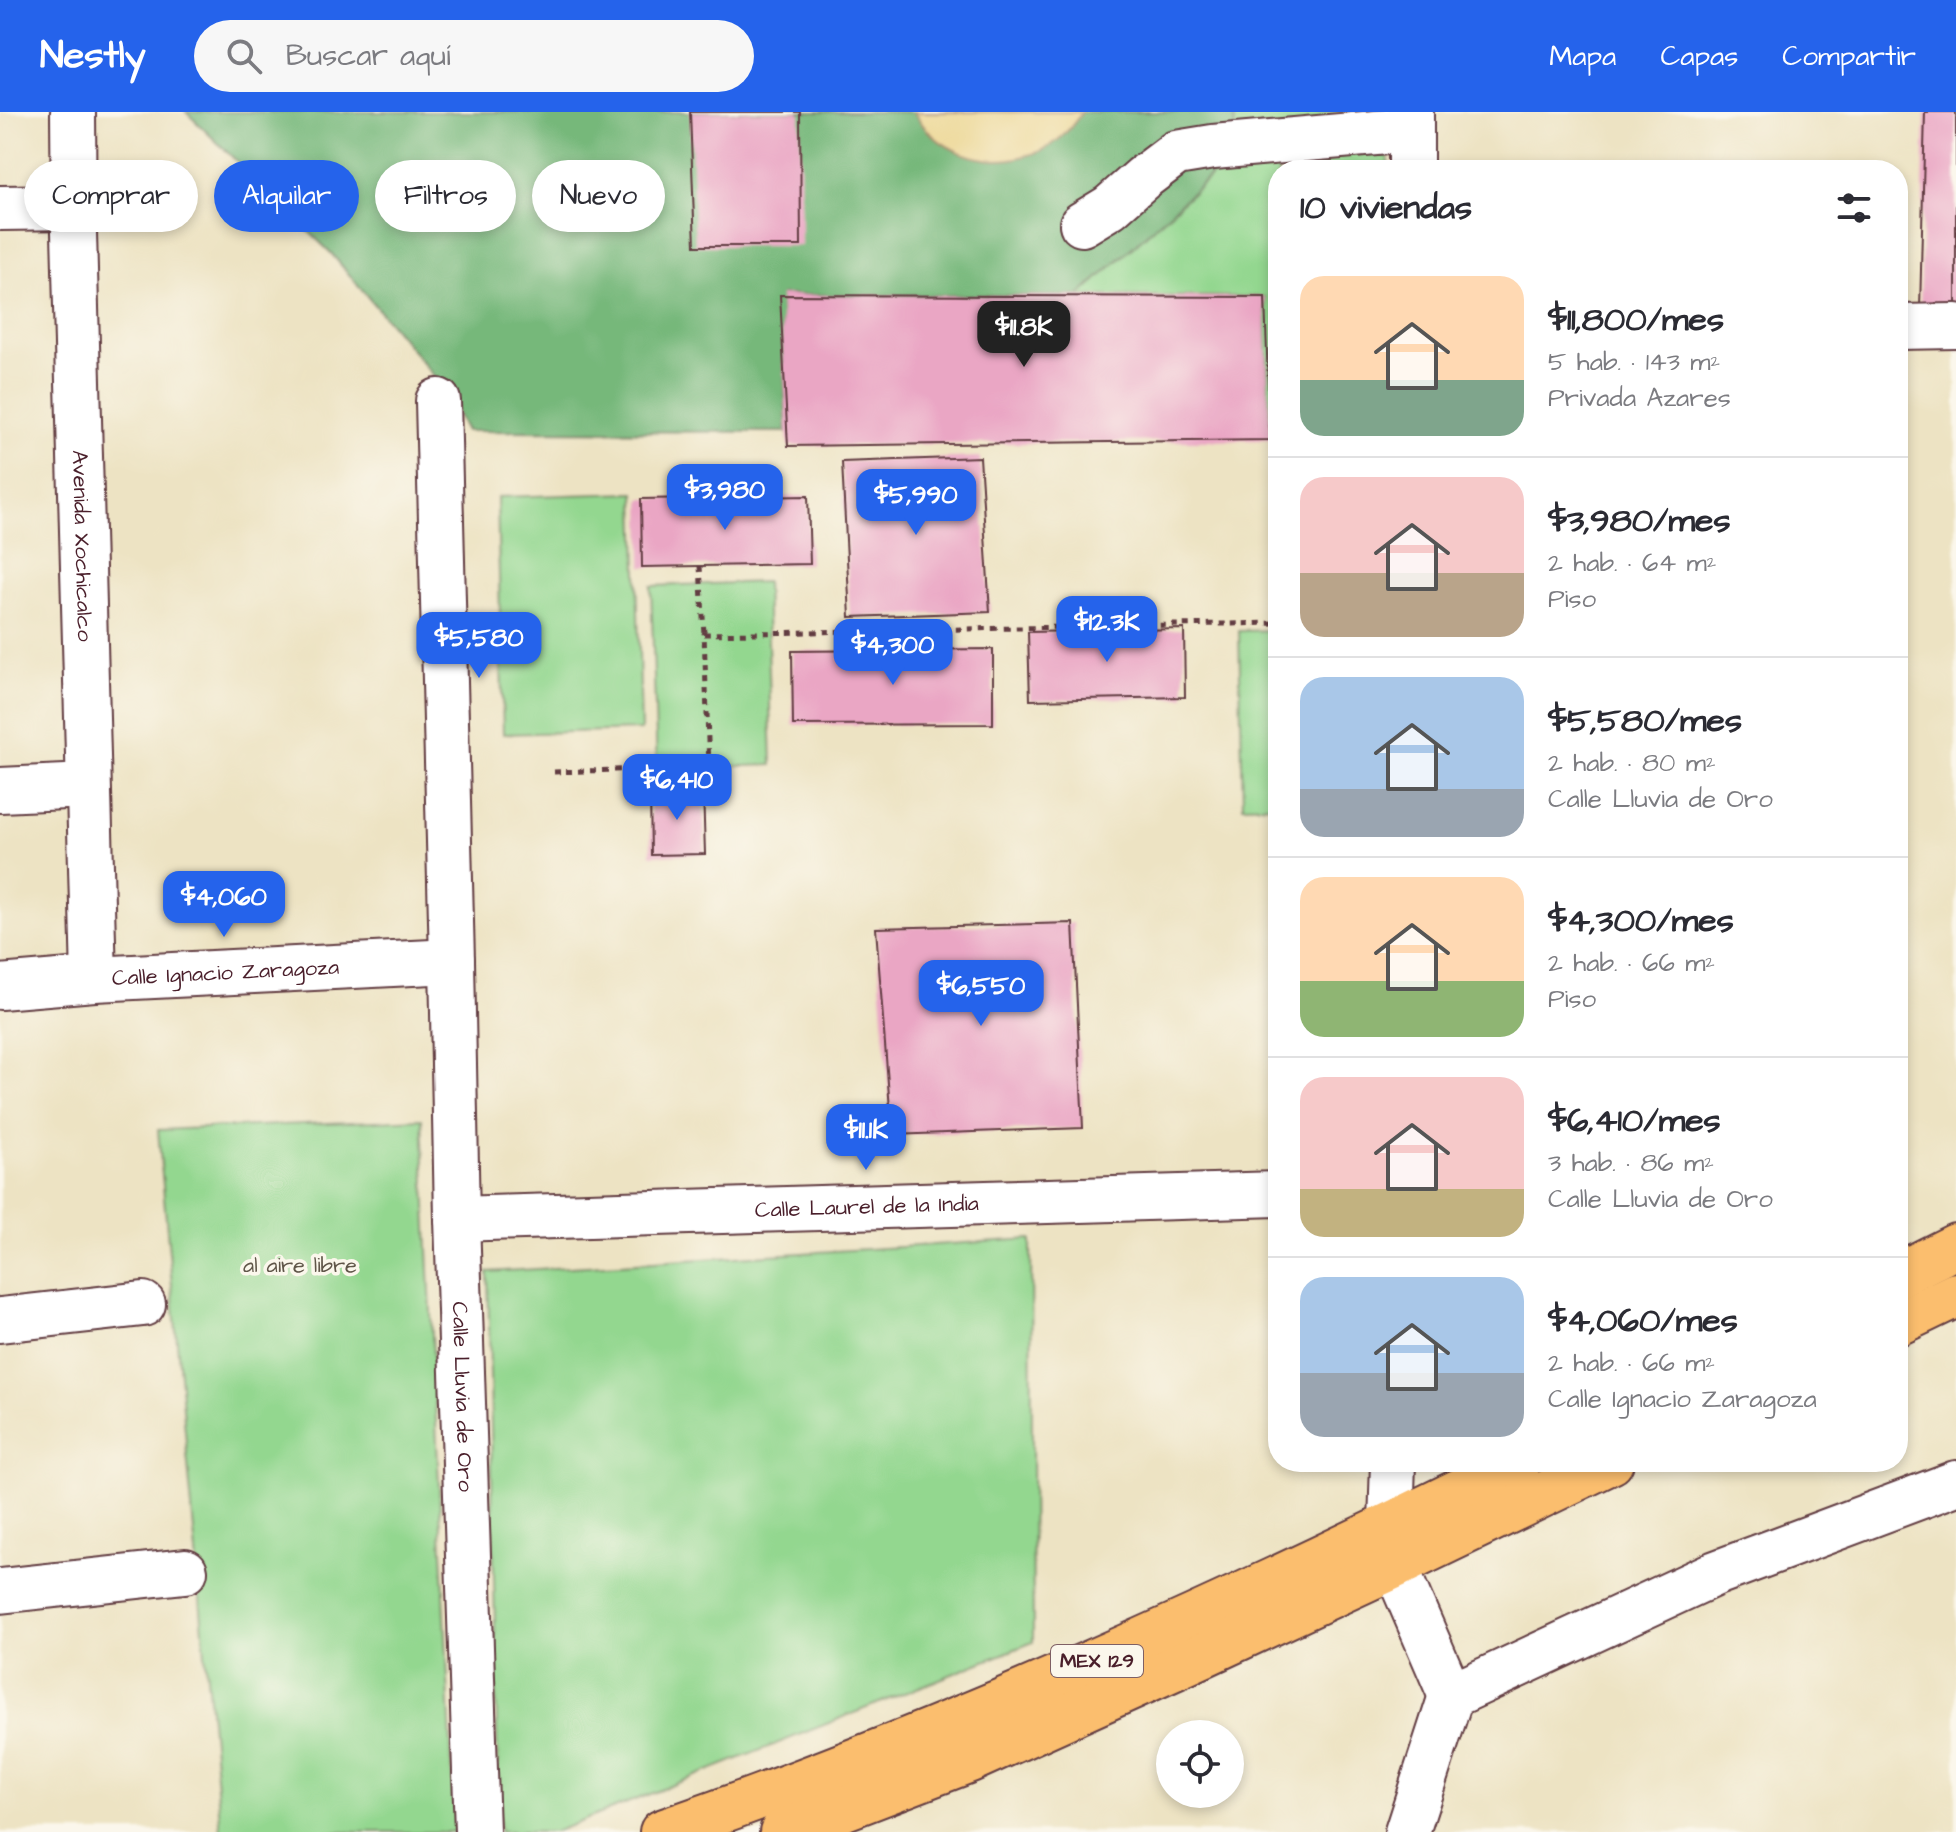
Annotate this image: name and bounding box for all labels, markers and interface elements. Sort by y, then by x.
search box [194,20,754,92]
text: Nestly [40,30,146,82]
icon: search [222,34,266,78]
text: Buscar aquí [286,35,451,77]
text: Mapa [1549,37,1616,76]
text: Capas [1660,37,1738,76]
text: Compartir [1782,37,1916,76]
chip: Comprar [24,160,198,232]
chip: Alquilar [214,160,359,232]
chip: Filtros [375,160,516,232]
chip: Nuevo [532,160,665,232]
text: 10 viviendas [1300,184,1472,232]
icon: filters [1832,186,1876,230]
text: $11,800/mes [1548,296,1724,344]
pin: $11.8K [959,301,1089,369]
icon: home [1364,308,1460,404]
text: $11.8K [995,309,1053,345]
text: 5 hab. · 143 m² [1548,344,1720,380]
text: Privada Azares [1548,380,1731,416]
street label: Avenida Xochicalco [64,450,100,643]
pin: $3,980 [660,464,790,532]
pin: $5,990 [851,469,981,537]
text: $3,980 [685,472,765,508]
text: $5,990 [874,477,958,513]
text: $3,980/mes [1548,497,1731,545]
icon: home [1364,509,1460,605]
text: 2 hab. · 64 m² [1548,545,1717,581]
text: Piso [1548,581,1596,617]
pin: $12.3K [1042,596,1172,664]
text: $12.3K [1074,604,1140,640]
pin: $5,580 [414,612,544,680]
pin: $4,300 [828,619,958,687]
text: $5,580 [434,620,524,656]
text: $4,300 [852,627,934,663]
text: $5,580/mes [1548,697,1742,745]
icon: home [1364,709,1460,805]
text: 2 hab. · 80 m² [1548,745,1716,781]
pin: $6,410 [612,754,742,822]
text: $6,410 [641,762,713,798]
text: Calle Lluvia de Oro [1548,781,1773,817]
pin: $4,060 [159,871,289,939]
text: $4,060 [181,879,267,915]
text: $4,300/mes [1548,897,1734,945]
icon: home [1364,909,1460,1005]
text: 2 hab. · 66 m² [1548,945,1715,981]
street label: Calle Ignacio Zaragoza [111,951,340,994]
pin: $6,550 [916,960,1046,1028]
text: $6,550 [937,968,1025,1004]
text: Piso [1548,981,1596,1017]
text: $6,410/mes [1548,1097,1721,1145]
pin: $11.1K [801,1104,931,1172]
icon: home [1364,1109,1460,1205]
text: $11.1K [844,1112,888,1148]
text: 3 hab. · 86 m² [1548,1145,1714,1181]
text: Calle Lluvia de Oro [1548,1181,1773,1217]
street label: Calle Laurel de la India [754,1188,979,1225]
park label: al aire libre [243,1250,357,1281]
text: $4,060/mes [1548,1297,1738,1345]
street label: Calle Lluvia de Oro [444,1301,481,1493]
icon: home [1364,1309,1460,1405]
text: 2 hab. · 66 m² [1548,1345,1715,1381]
text: Calle Ignacio Zaragoza [1548,1381,1817,1417]
road number: MEX 129 [1051,1645,1143,1677]
map controls [1156,1720,1244,1808]
button: locate [1156,1720,1244,1808]

